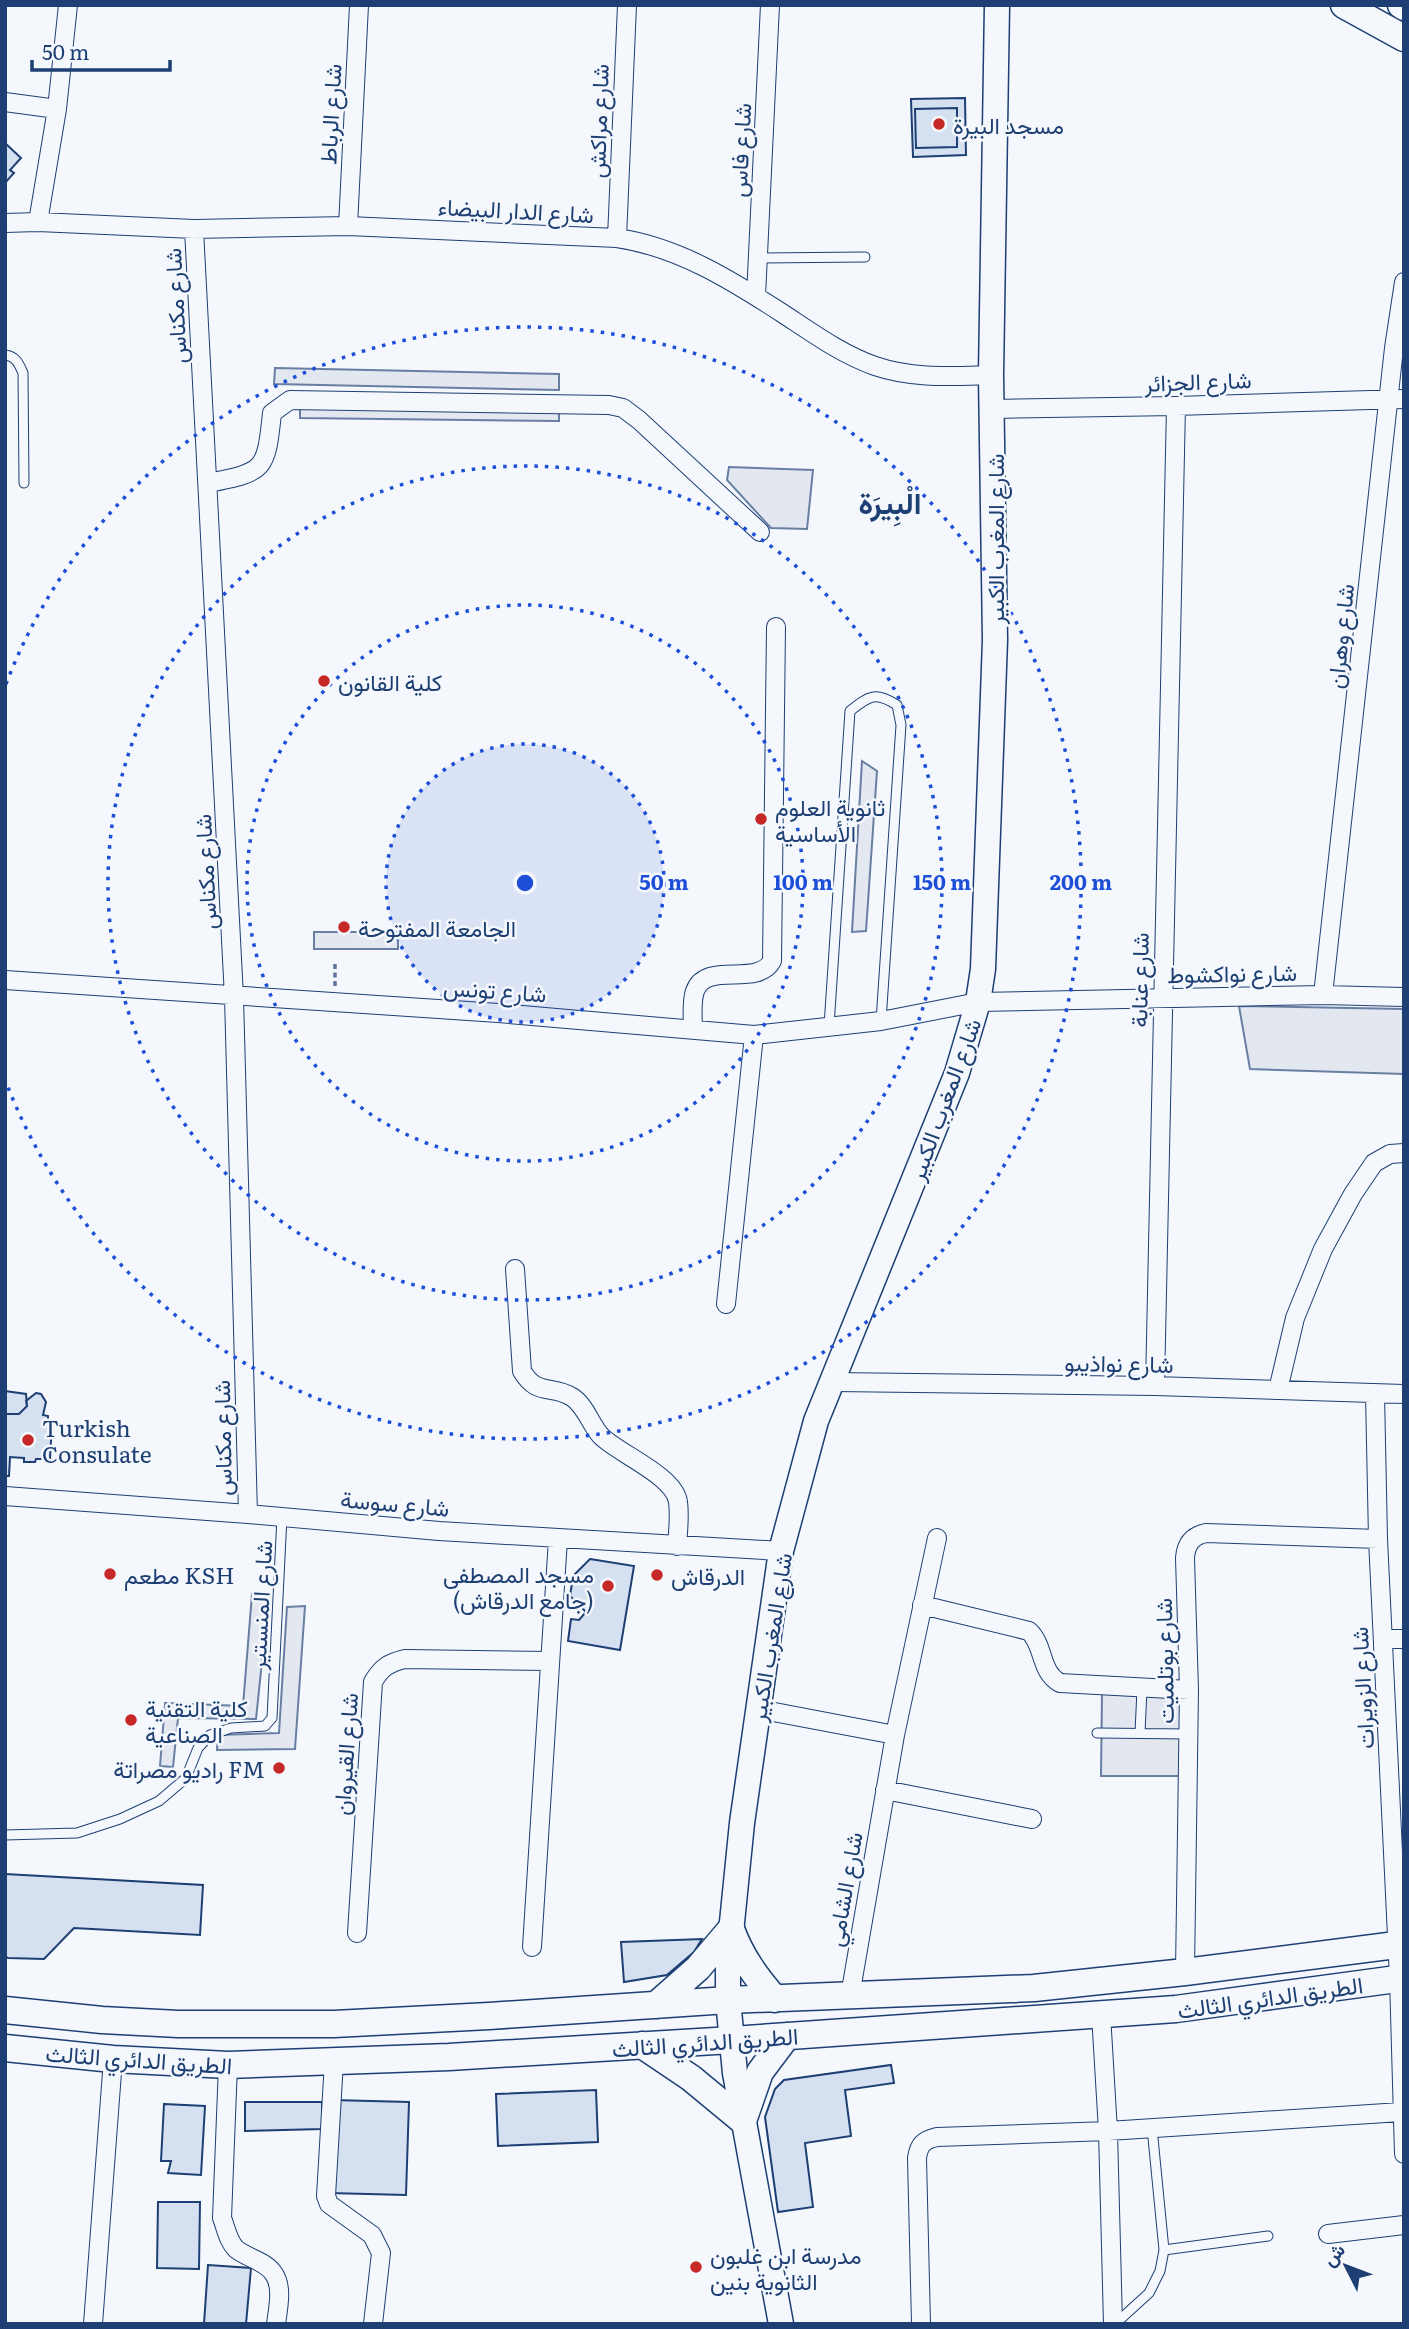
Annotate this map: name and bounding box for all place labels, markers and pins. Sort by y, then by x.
place label: مسجد البيرة [953,107,1064,141]
marker: مسجد البيرة [931,116,947,132]
place label: كلية القانون [338,664,442,698]
marker: كلية القانون [316,673,332,689]
place label: ثانوية العلوم الأساسية [775,789,885,849]
marker: ثانوية العلوم الأساسية [753,811,769,827]
centre of rings [513,871,537,895]
place label: الجامعة المفتوحة [358,910,516,944]
marker: الجامعة المفتوحة [336,919,352,935]
place label: Turkish Consulate [42,1410,152,1470]
marker: Turkish Consulate [20,1432,36,1448]
place label: مسجد المصطفى (جامع الدرقاش) [443,1556,594,1617]
place label: مطعم KSH [124,1557,235,1591]
place label: الدرقاش [671,1558,745,1592]
marker: مطعم KSH [102,1566,118,1582]
marker: الدرقاش [649,1567,665,1583]
marker: مسجد المصطفى (جامع الدرقاش) [600,1578,616,1594]
place label: كلية التقنية الصناعية [145,1690,248,1750]
marker: كلية التقنية الصناعية [123,1712,139,1728]
place label: راديو مصراتة FM [113,1751,265,1785]
marker: راديو مصراتة FM [271,1760,287,1776]
place label: مدرسة ابن غلبون الثانوية بنين [710,2237,862,2297]
marker: مدرسة ابن غلبون الثانوية بنين [688,2259,704,2275]

